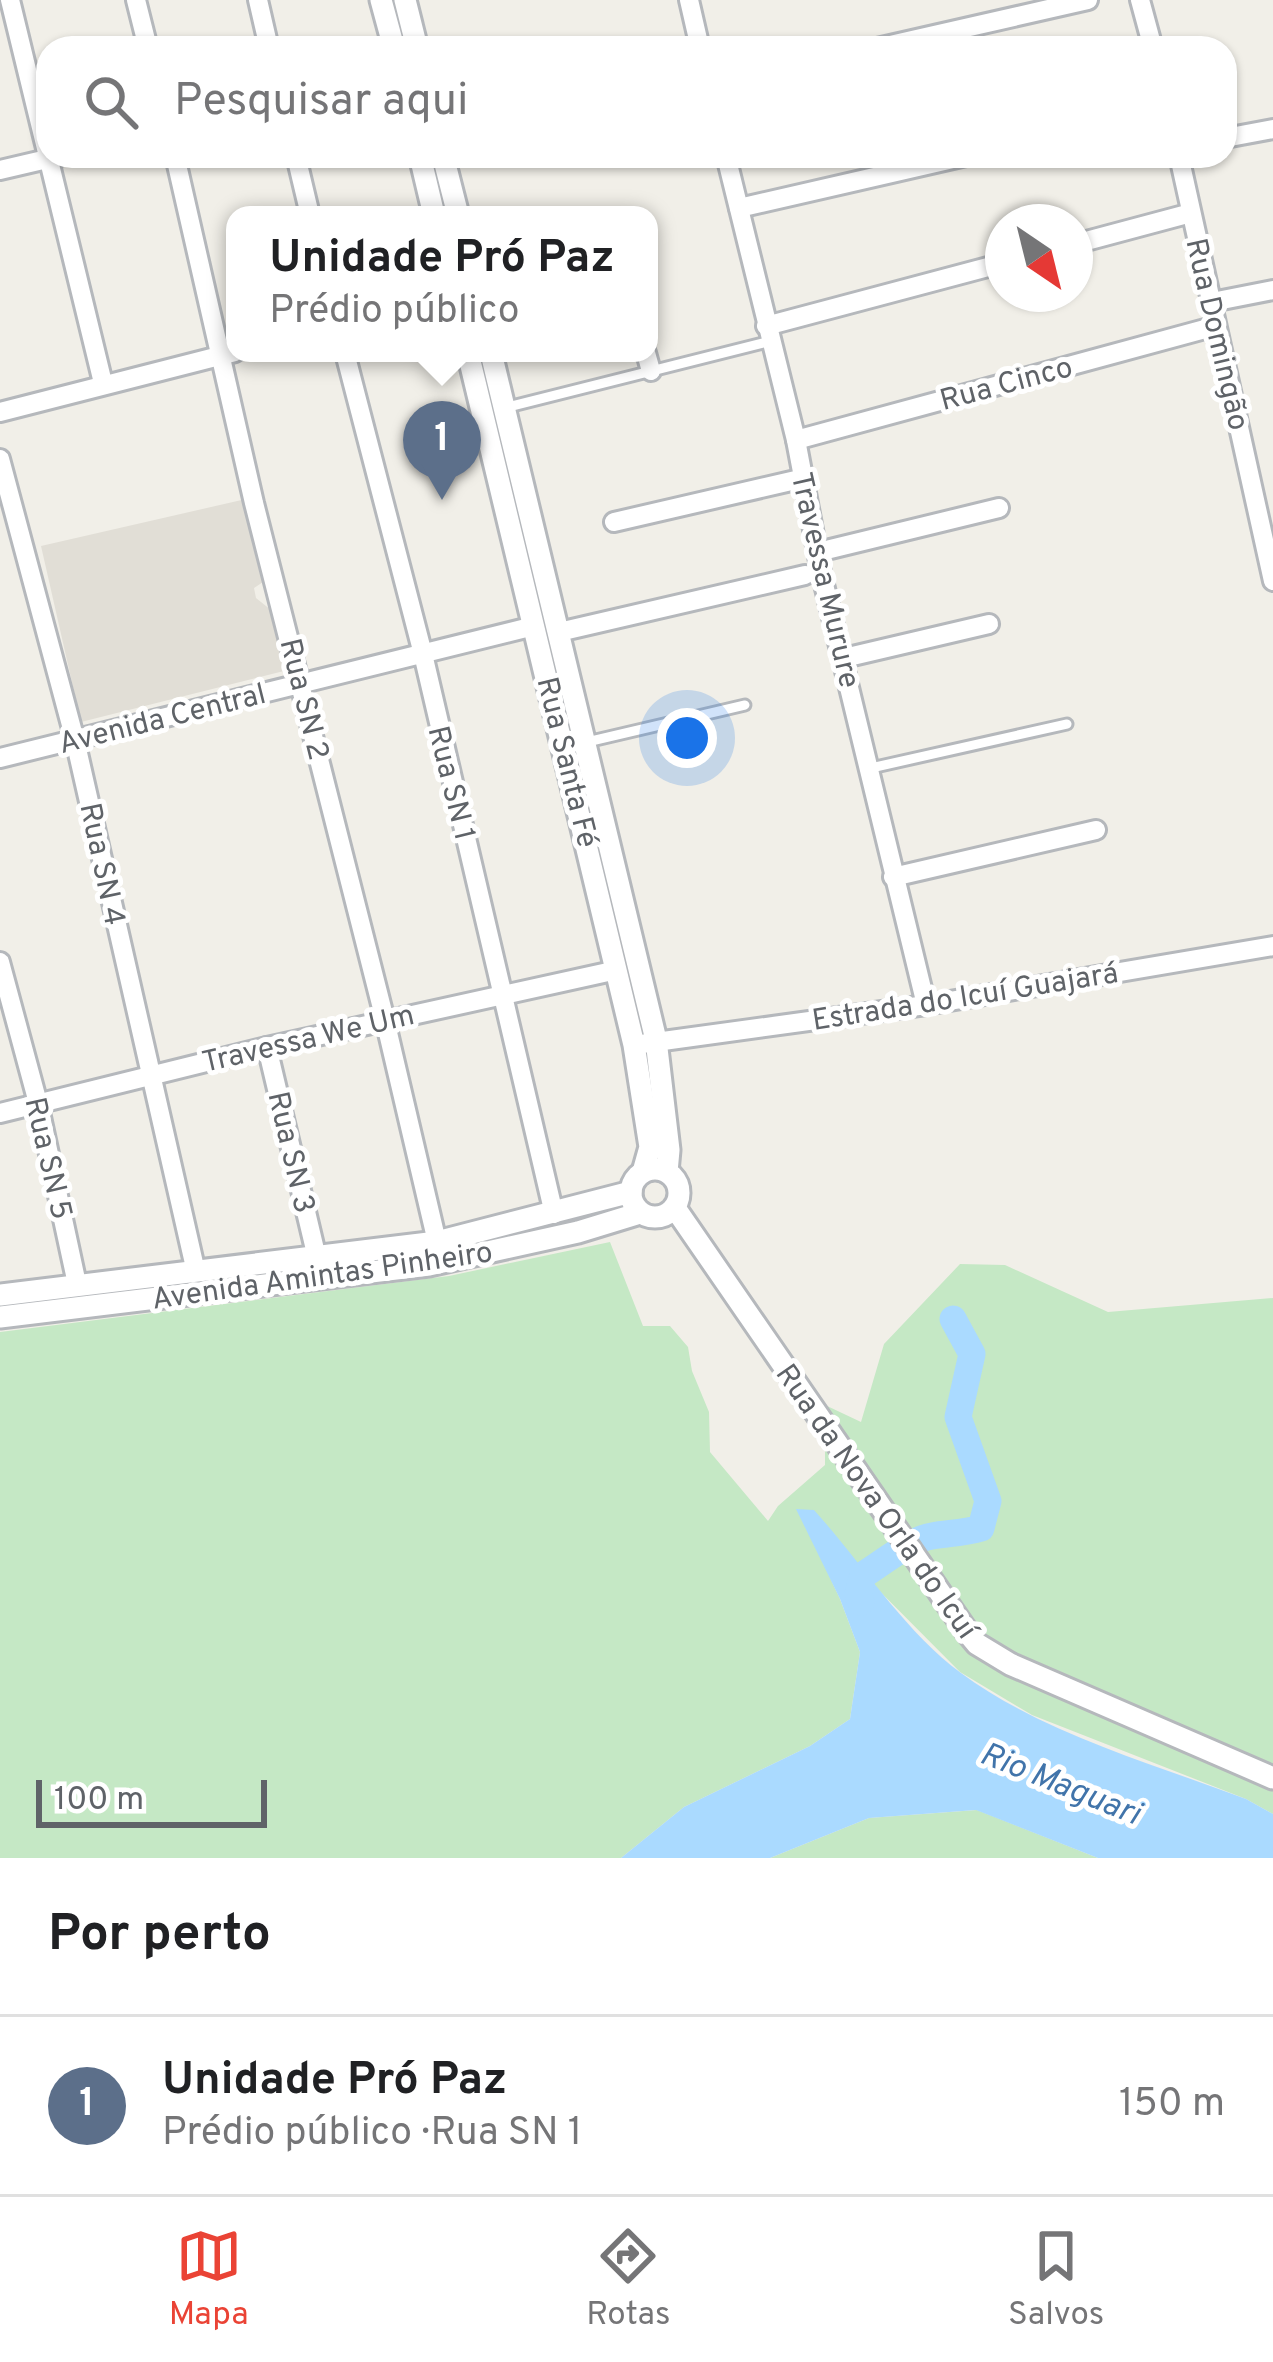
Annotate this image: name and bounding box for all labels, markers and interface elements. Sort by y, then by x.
search box [36,36,1237,168]
icon: search [78,69,144,135]
text: Pesquisar aqui [174,74,468,131]
north arrow [985,204,1093,312]
popup [226,206,658,362]
text: Unidade Pró Paz [269,231,615,288]
street label: Rua Domingão [1175,235,1256,434]
text: Prédio público [269,288,519,337]
street label: Rua Cinco [936,350,1077,421]
pin: 1 [403,401,481,500]
street label: Travessa Murure [781,469,866,692]
street label: Rua SN 2 [270,635,336,764]
street label: Rua Santa Fé [527,673,605,852]
street label: Avenida Central [55,677,270,764]
your location [657,708,717,768]
street label: Rua SN 1 [417,722,482,845]
street label: Rua SN 4 [70,800,132,929]
street label: Estrada do Icuí Guajará [810,956,1121,1041]
street label: Travessa We Um [199,998,418,1083]
street label: Rua SN 3 [258,1088,322,1217]
street label: Rua SN 5 [15,1094,79,1223]
street label: Avenida Amintas Pinheiro [150,1235,495,1320]
street label: Rua da Nova Orla do Icuí [766,1358,985,1649]
water label: Rio Maguari [973,1735,1148,1838]
scale bar [36,1774,267,1827]
text: 100 m [54,1780,144,1822]
text: Por perto [48,1904,271,1969]
text: Unidade Pró Paz [162,2053,507,2110]
text: 1 [79,2081,95,2130]
text: 150 m [1119,2081,1225,2130]
text: Prédio público · Rua SN 1 [162,2110,582,2159]
tab: Mapa [169,2223,249,2337]
tab: Rotas [586,2223,670,2337]
tab: Salvos [1008,2223,1104,2337]

